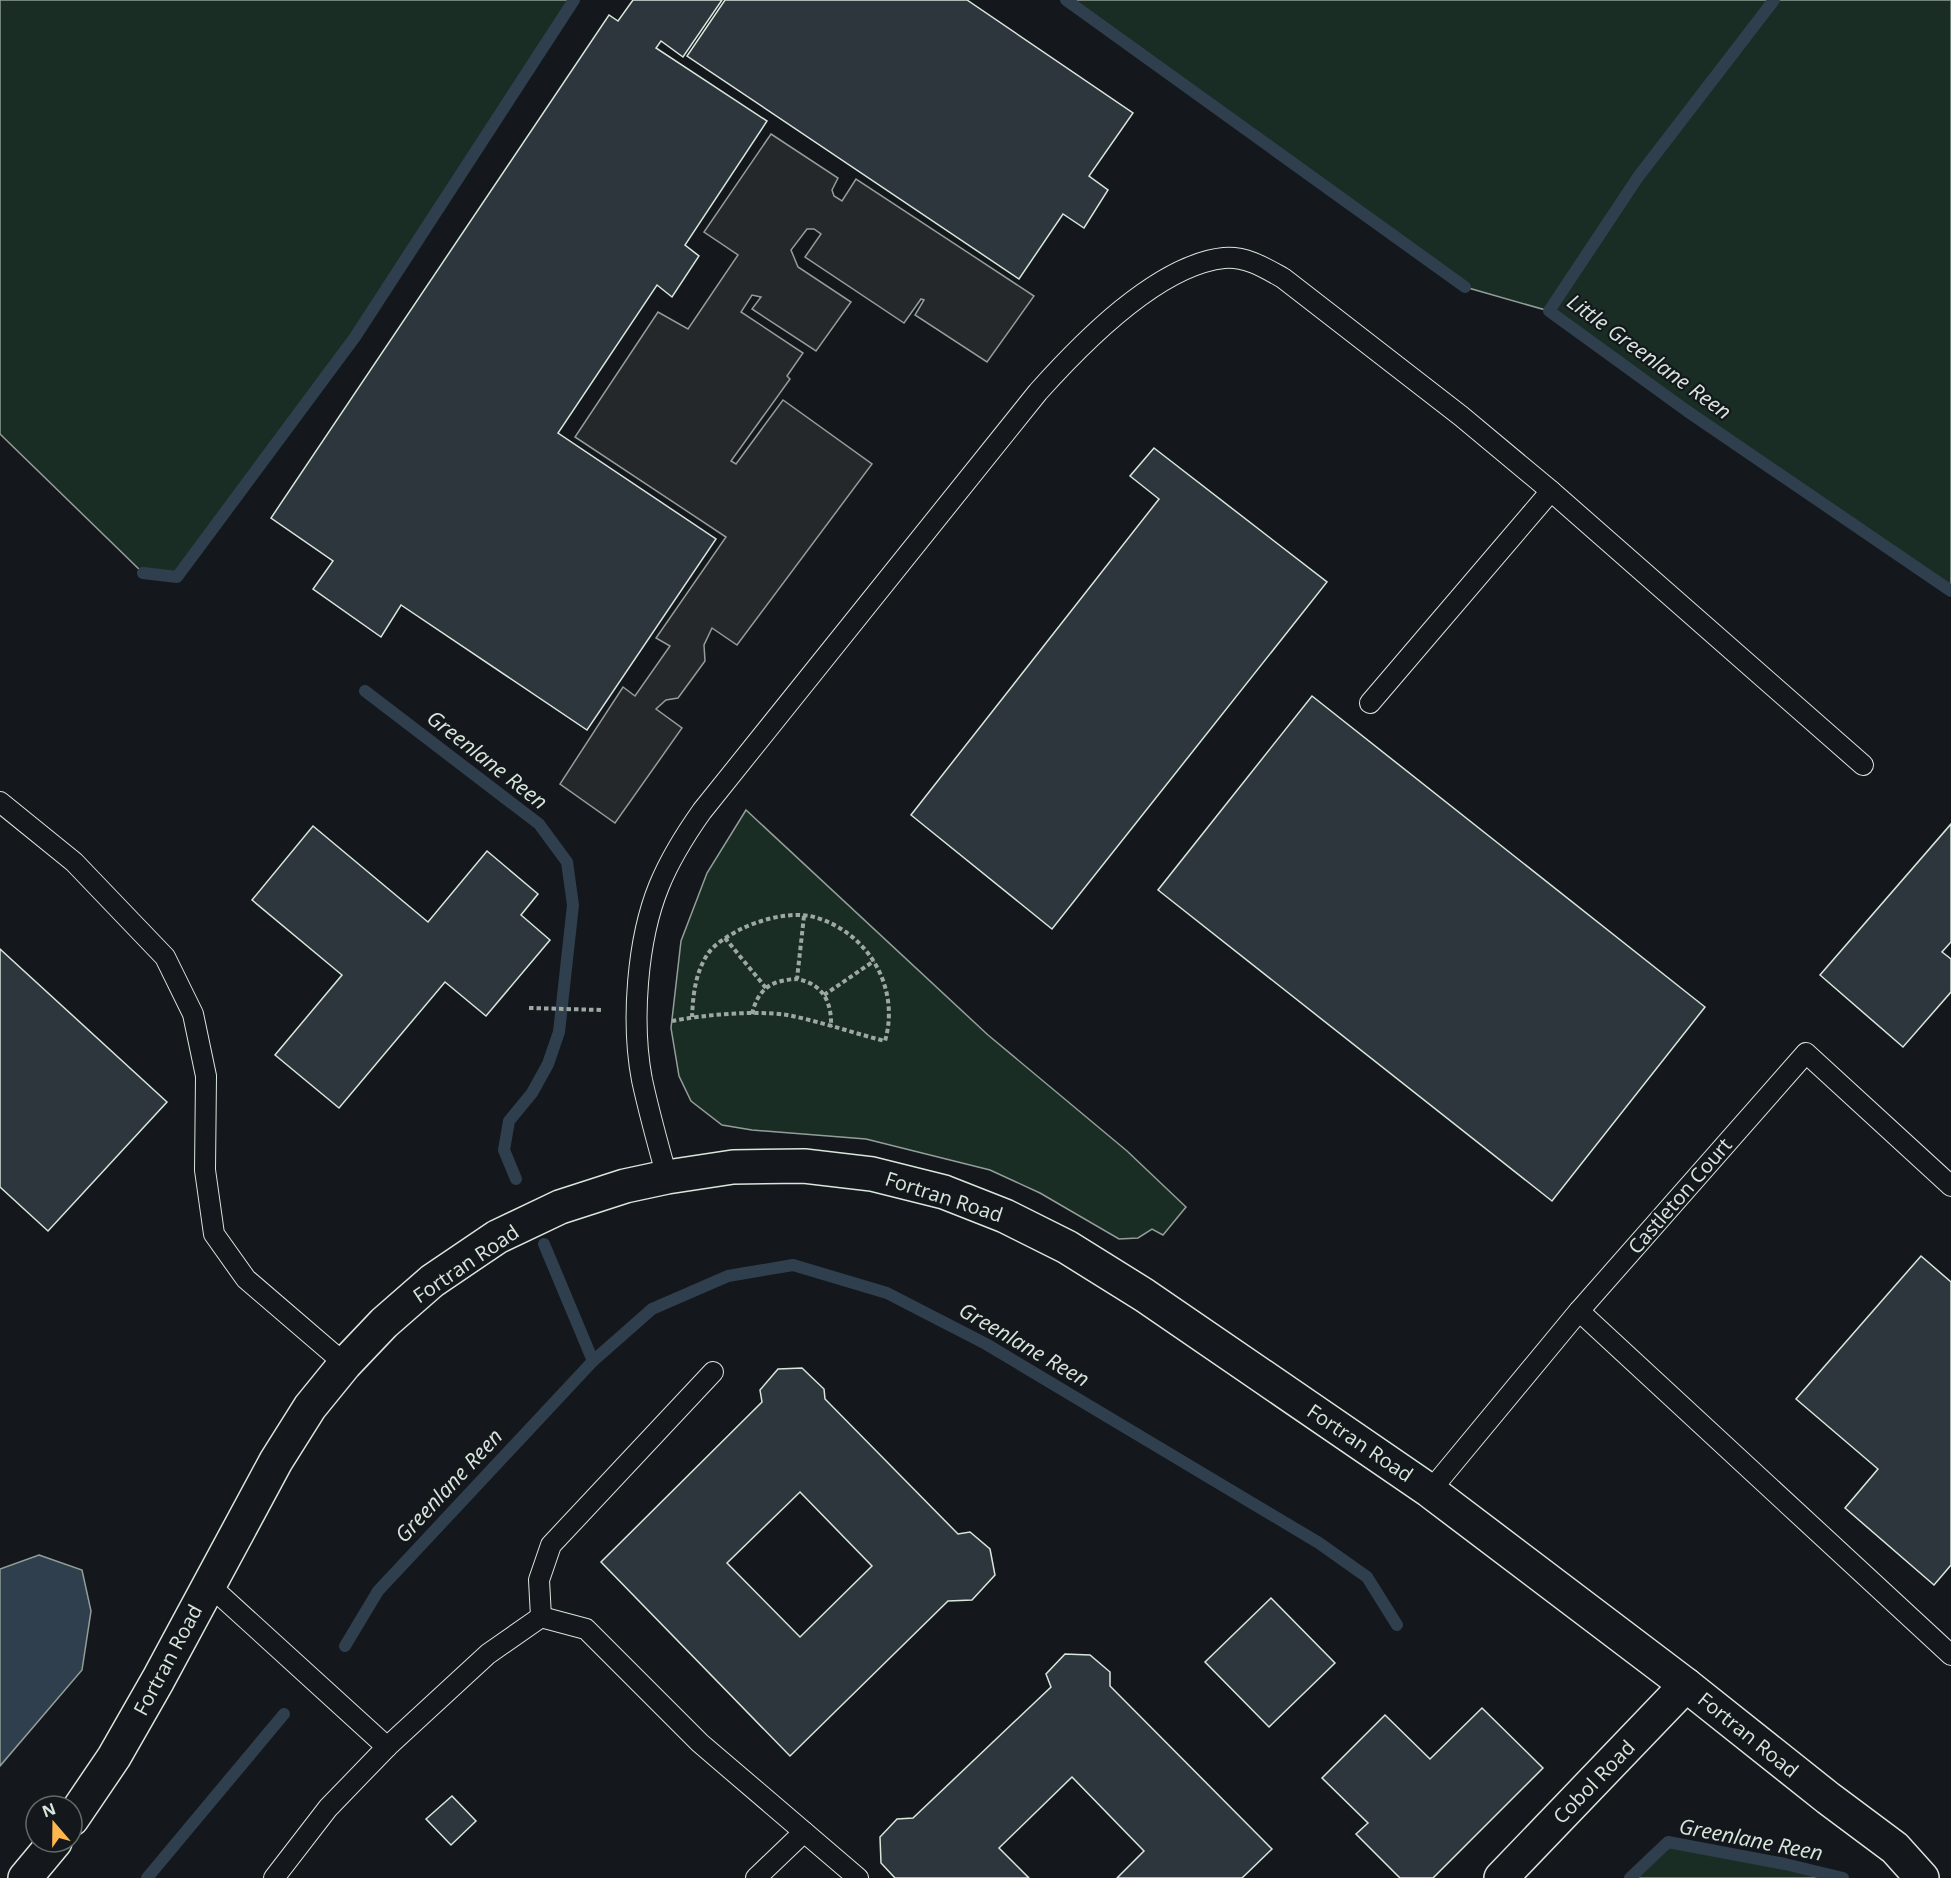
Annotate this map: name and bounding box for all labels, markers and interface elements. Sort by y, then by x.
water label: Little Greenlane Reen [1562,287,1737,425]
water label: Greenlane Reen [422,703,554,815]
street label: Castleton Court [1622,1132,1738,1259]
street label: Fortran Road [882,1165,1006,1228]
street label: Fortran Road [408,1218,524,1309]
water label: Greenlane Reen [954,1296,1095,1393]
street label: Fortran Road [1302,1397,1418,1488]
water label: Greenlane Reen [388,1422,508,1548]
street label: Fortran Road [127,1600,208,1720]
street label: Fortran Road [1692,1686,1804,1784]
street label: Cobol Road [1547,1734,1640,1829]
north arrow [24,1794,84,1854]
text: N [39,1797,59,1822]
water label: Greenlane Reen [1677,1811,1825,1867]

